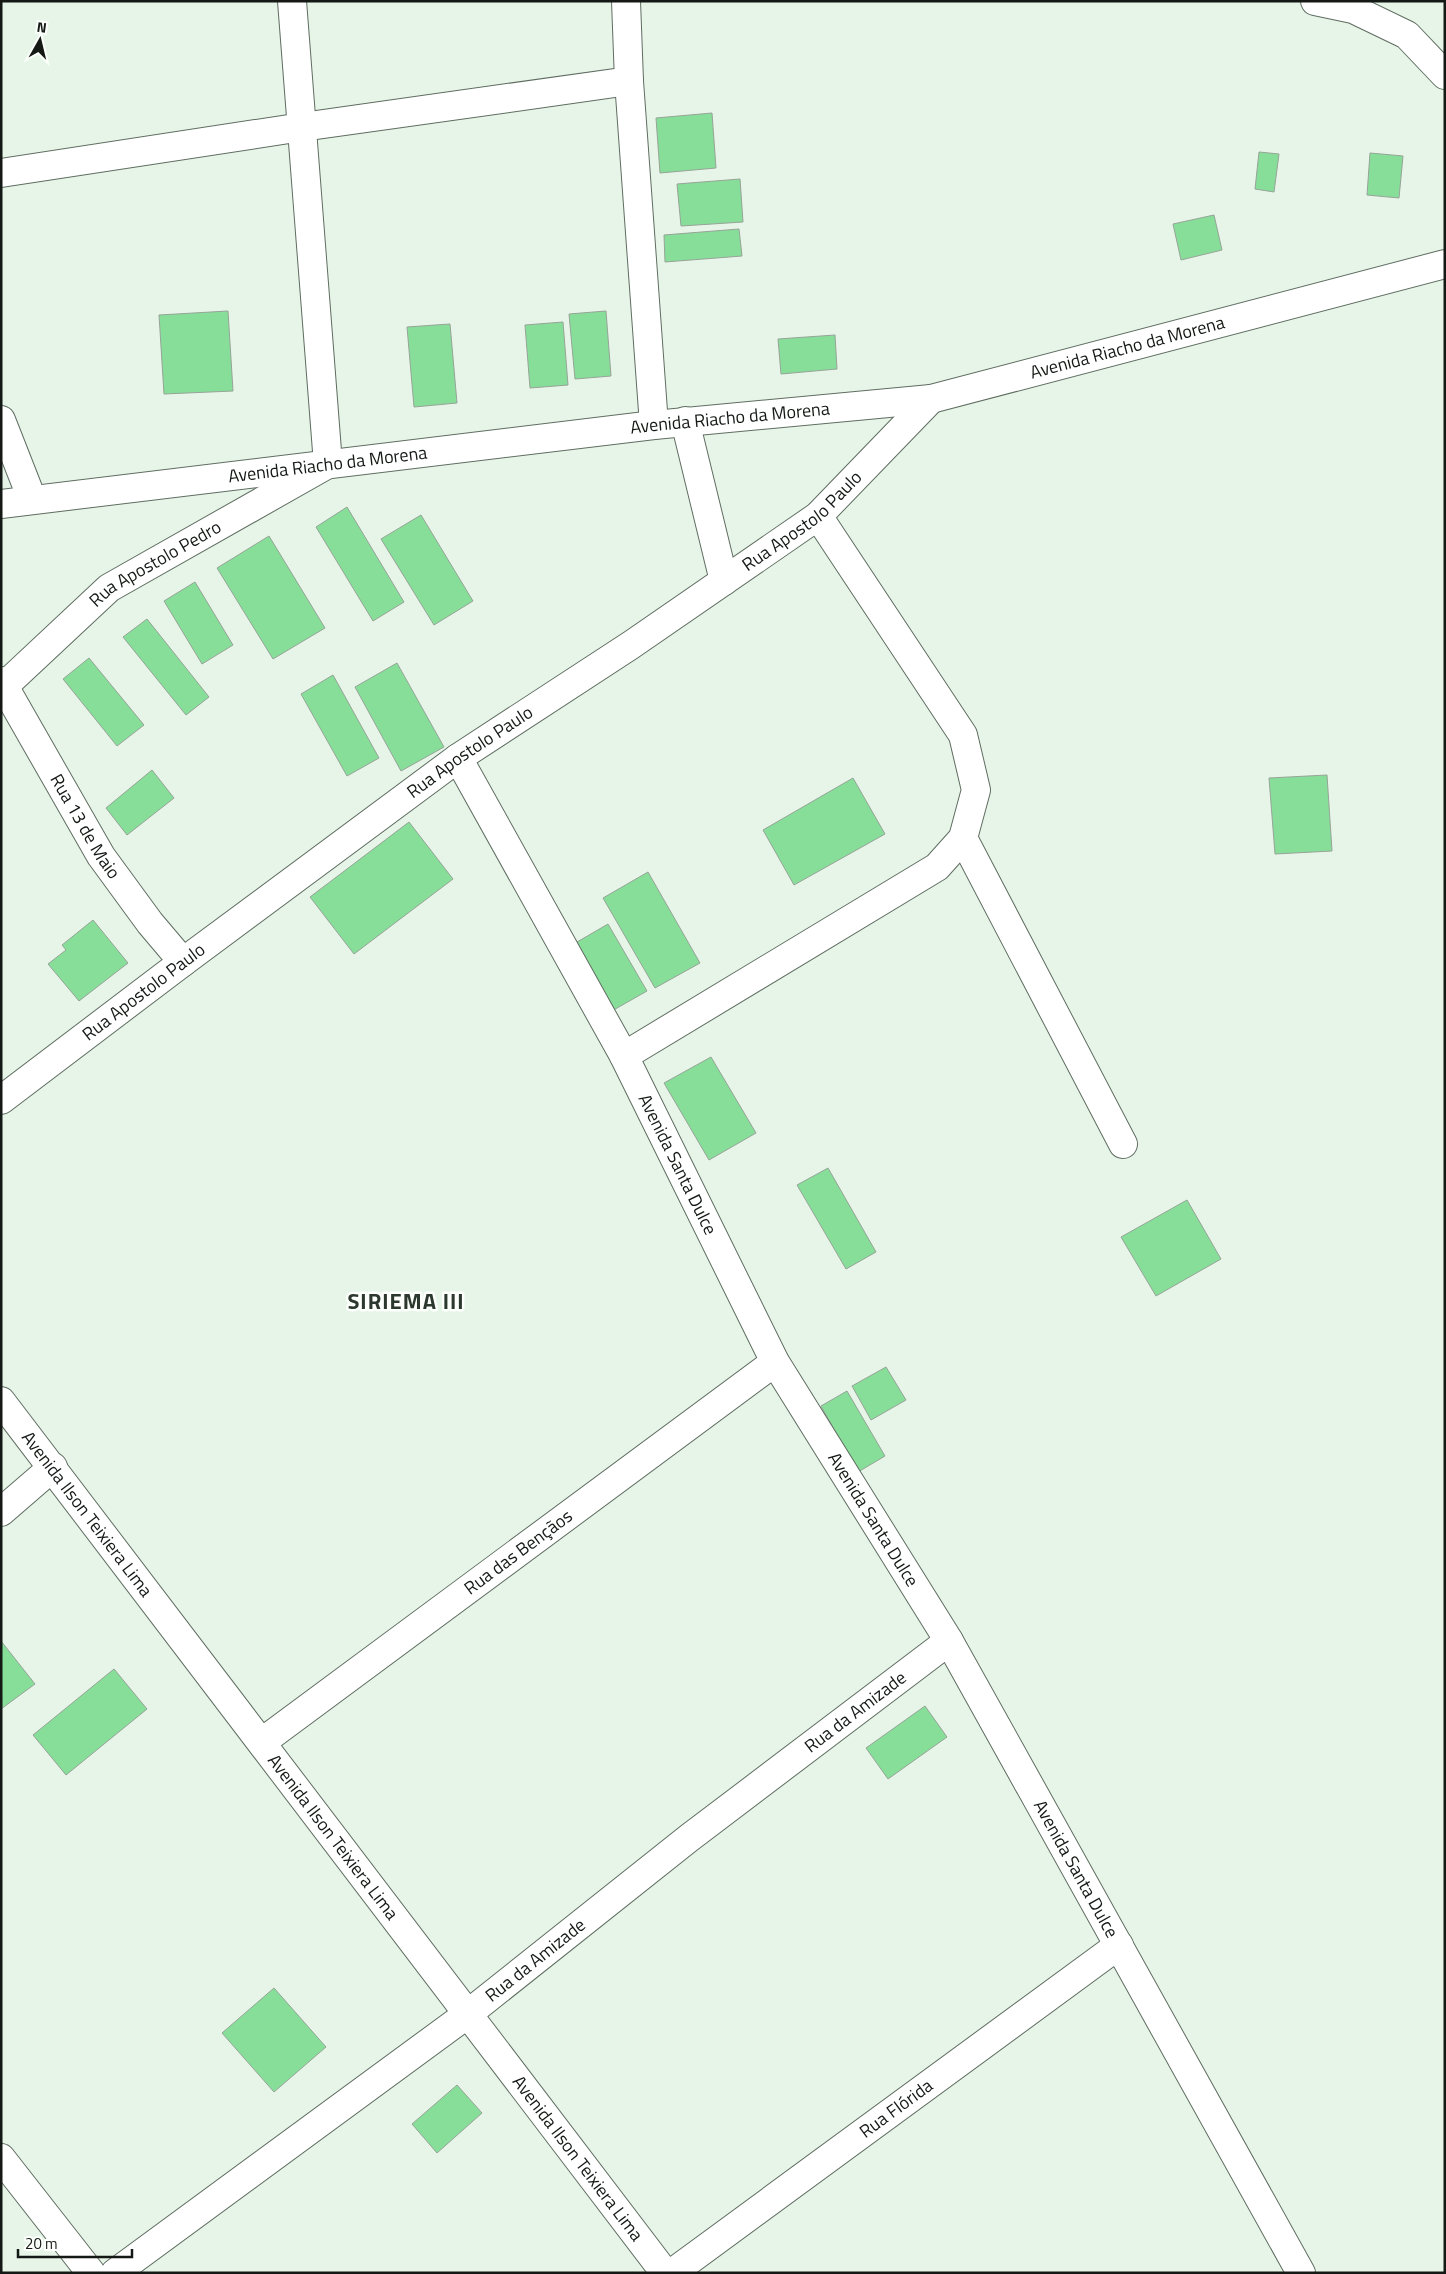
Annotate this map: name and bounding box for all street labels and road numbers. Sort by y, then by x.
street label: Avenida Riacho da Morena [1027,308,1227,385]
street label: Avenida Riacho da Morena [629,395,831,441]
street label: Avenida Riacho da Morena [227,439,429,489]
street label: Rua Apostolo Paulo [736,464,868,578]
street label: Rua Apostolo Pedro [83,513,226,613]
street label: Rua Apostolo Paulo [401,699,538,805]
street label: Rua 13 de Maio [44,769,127,884]
street label: Rua Apostolo Paulo [76,936,211,1047]
street label: Avenida Santa Dulce [632,1089,724,1239]
street label: Avenida Ilson Teixiera Lima [15,1425,159,1602]
street label: Avenida Santa Dulce [821,1447,926,1592]
street label: Rua das Bençãos [458,1502,578,1601]
street label: Rua da Amizade [798,1664,912,1759]
street label: Avenida Ilson Teixiera Lima [261,1748,405,1925]
street label: Avenida Santa Dulce [1027,1795,1126,1943]
street label: Rua da Amizade [479,1911,591,2008]
street label: Avenida Ilson Teixiera Lima [506,2069,650,2247]
street label: Rua Flórida [853,2072,938,2144]

